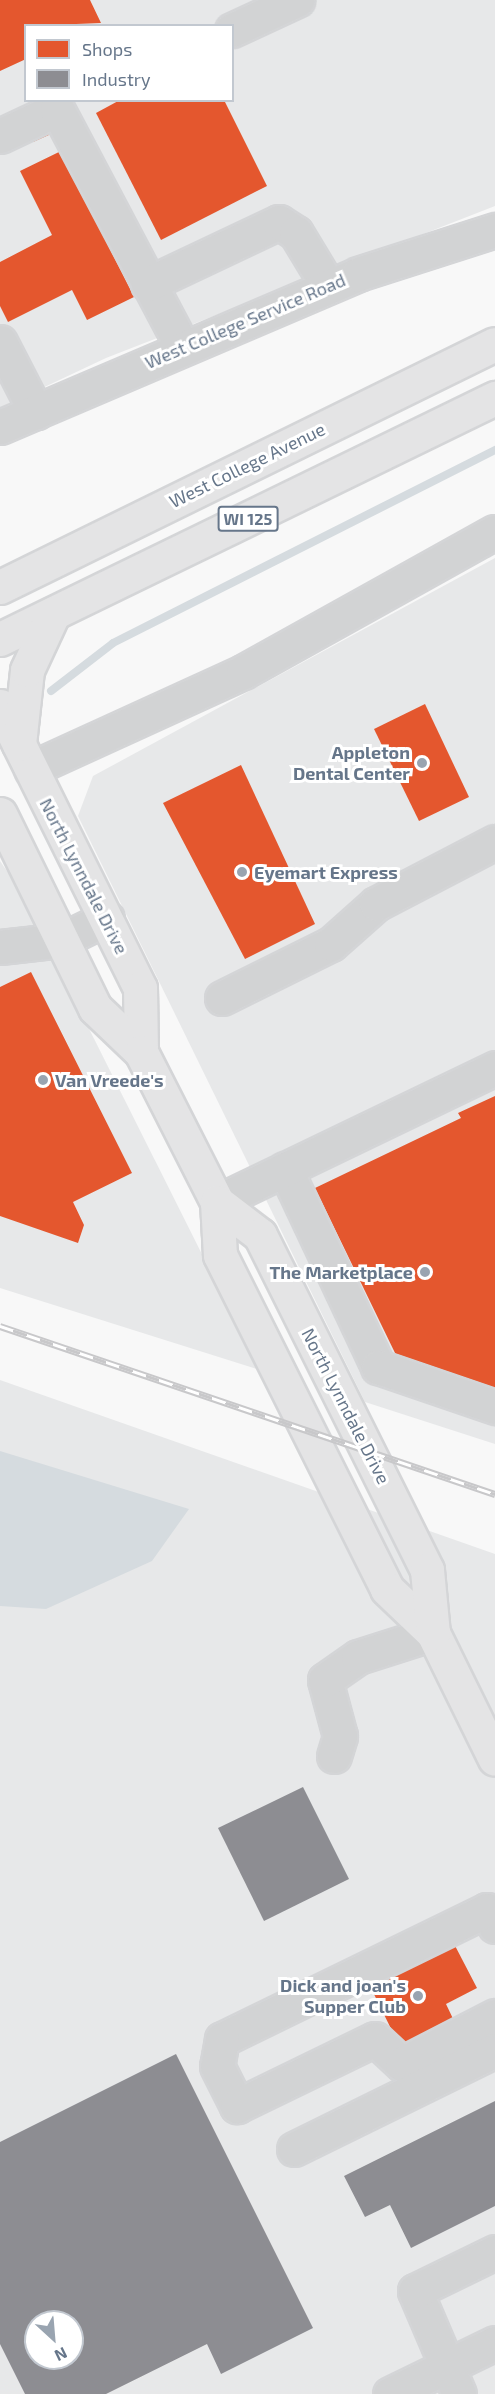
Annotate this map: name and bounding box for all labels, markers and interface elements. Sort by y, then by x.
legend [24,24,234,102]
text: Shops [82,38,132,60]
text: Industry [82,68,151,90]
street label: West College Service Road [142,269,348,373]
street label: West College Avenue [165,418,329,512]
road number: WI 125 [216,506,280,532]
place label: Appleton Dental Center [293,742,410,784]
marker: Appleton Dental Center [415,756,429,770]
street label: North Lynndale Drive [35,795,133,957]
place label: Eyemart Express [254,861,398,883]
marker: Eyemart Express [235,865,249,879]
place label: Van Vreede's [55,1069,164,1091]
marker: Van Vreede's [36,1073,50,1087]
place label: The Marketplace [269,1261,413,1283]
marker: The Marketplace [418,1265,432,1279]
street label: North Lynndale Drive [297,1325,395,1487]
place label: Dick and joan's Supper Club [280,1975,406,2018]
marker: Dick and joan's Supper Club [411,1989,425,2003]
north arrow [24,2310,84,2370]
text: N [52,2344,71,2366]

